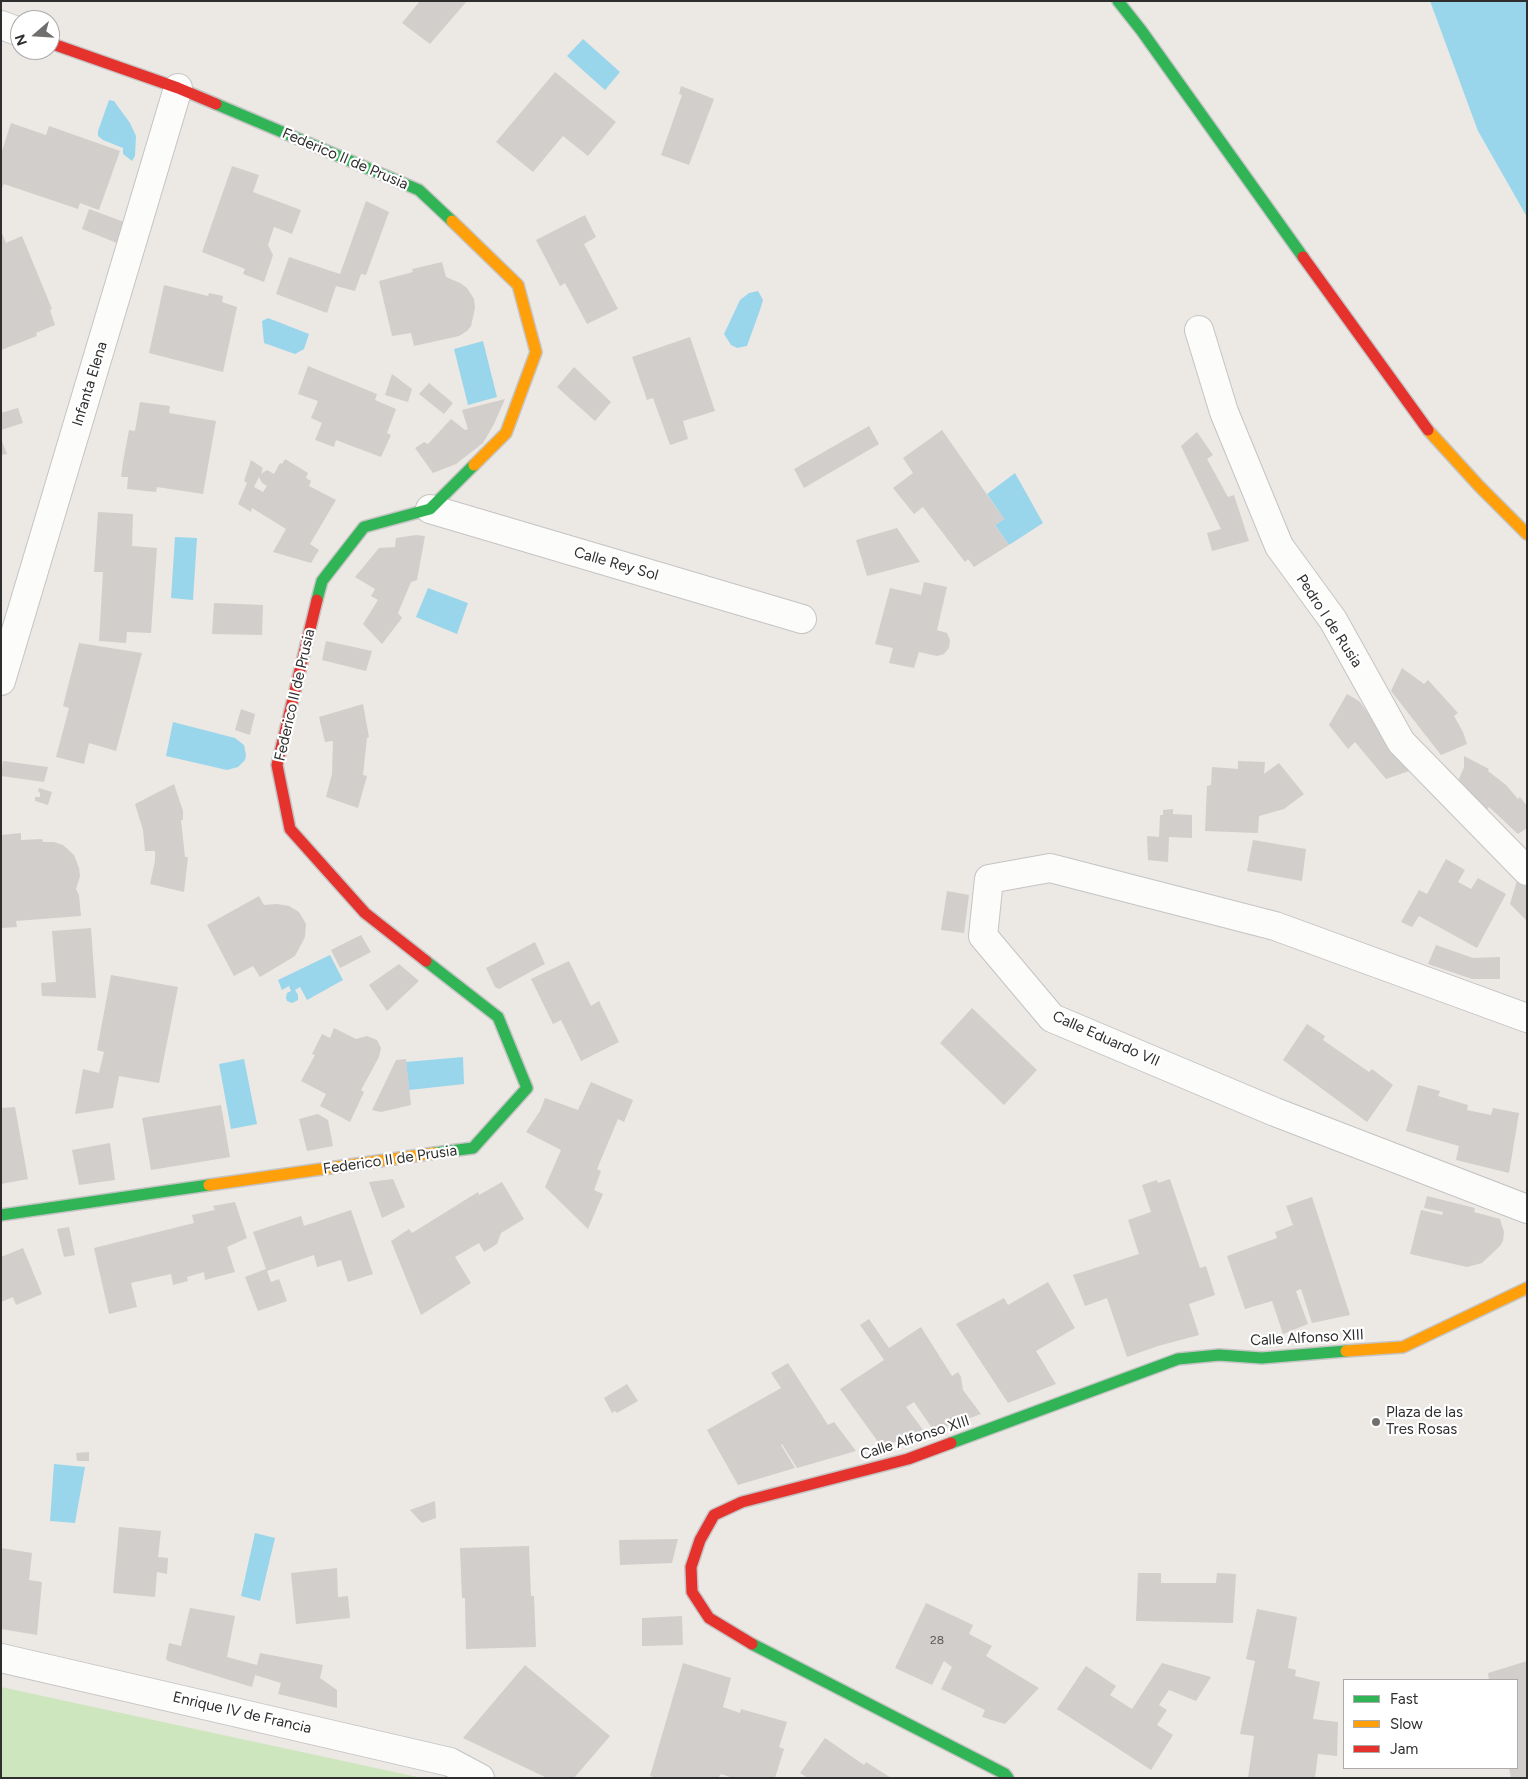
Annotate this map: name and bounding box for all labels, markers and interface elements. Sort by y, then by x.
north arrow [10,10,60,60]
text: N [11,32,31,48]
street label: Federico II de Prusia [279,124,411,194]
street label: Infanta Elena [69,340,111,428]
street label: Calle Rey Sol [572,543,660,585]
street label: Pedro I de Rusia [1292,571,1366,671]
street label: Federico II de Prusia [271,627,319,763]
street label: Calle Eduardo VII [1050,1007,1162,1071]
street label: Federico II de Prusia [322,1142,458,1178]
street label: Calle Alfonso XIII [1250,1326,1364,1350]
place label: Plaza de las Tres Rosas [1386,1404,1463,1439]
street label: Calle Alfonso XIII [858,1412,972,1464]
marker: Plaza de las Tres Rosas [1370,1416,1382,1428]
house number: 28 [930,1633,944,1647]
legend [1343,1679,1518,1769]
street label: Enrique IV de Francia [171,1688,313,1738]
text: Fast [1390,1690,1418,1708]
text: Slow [1390,1715,1423,1733]
text: Jam [1390,1740,1418,1758]

